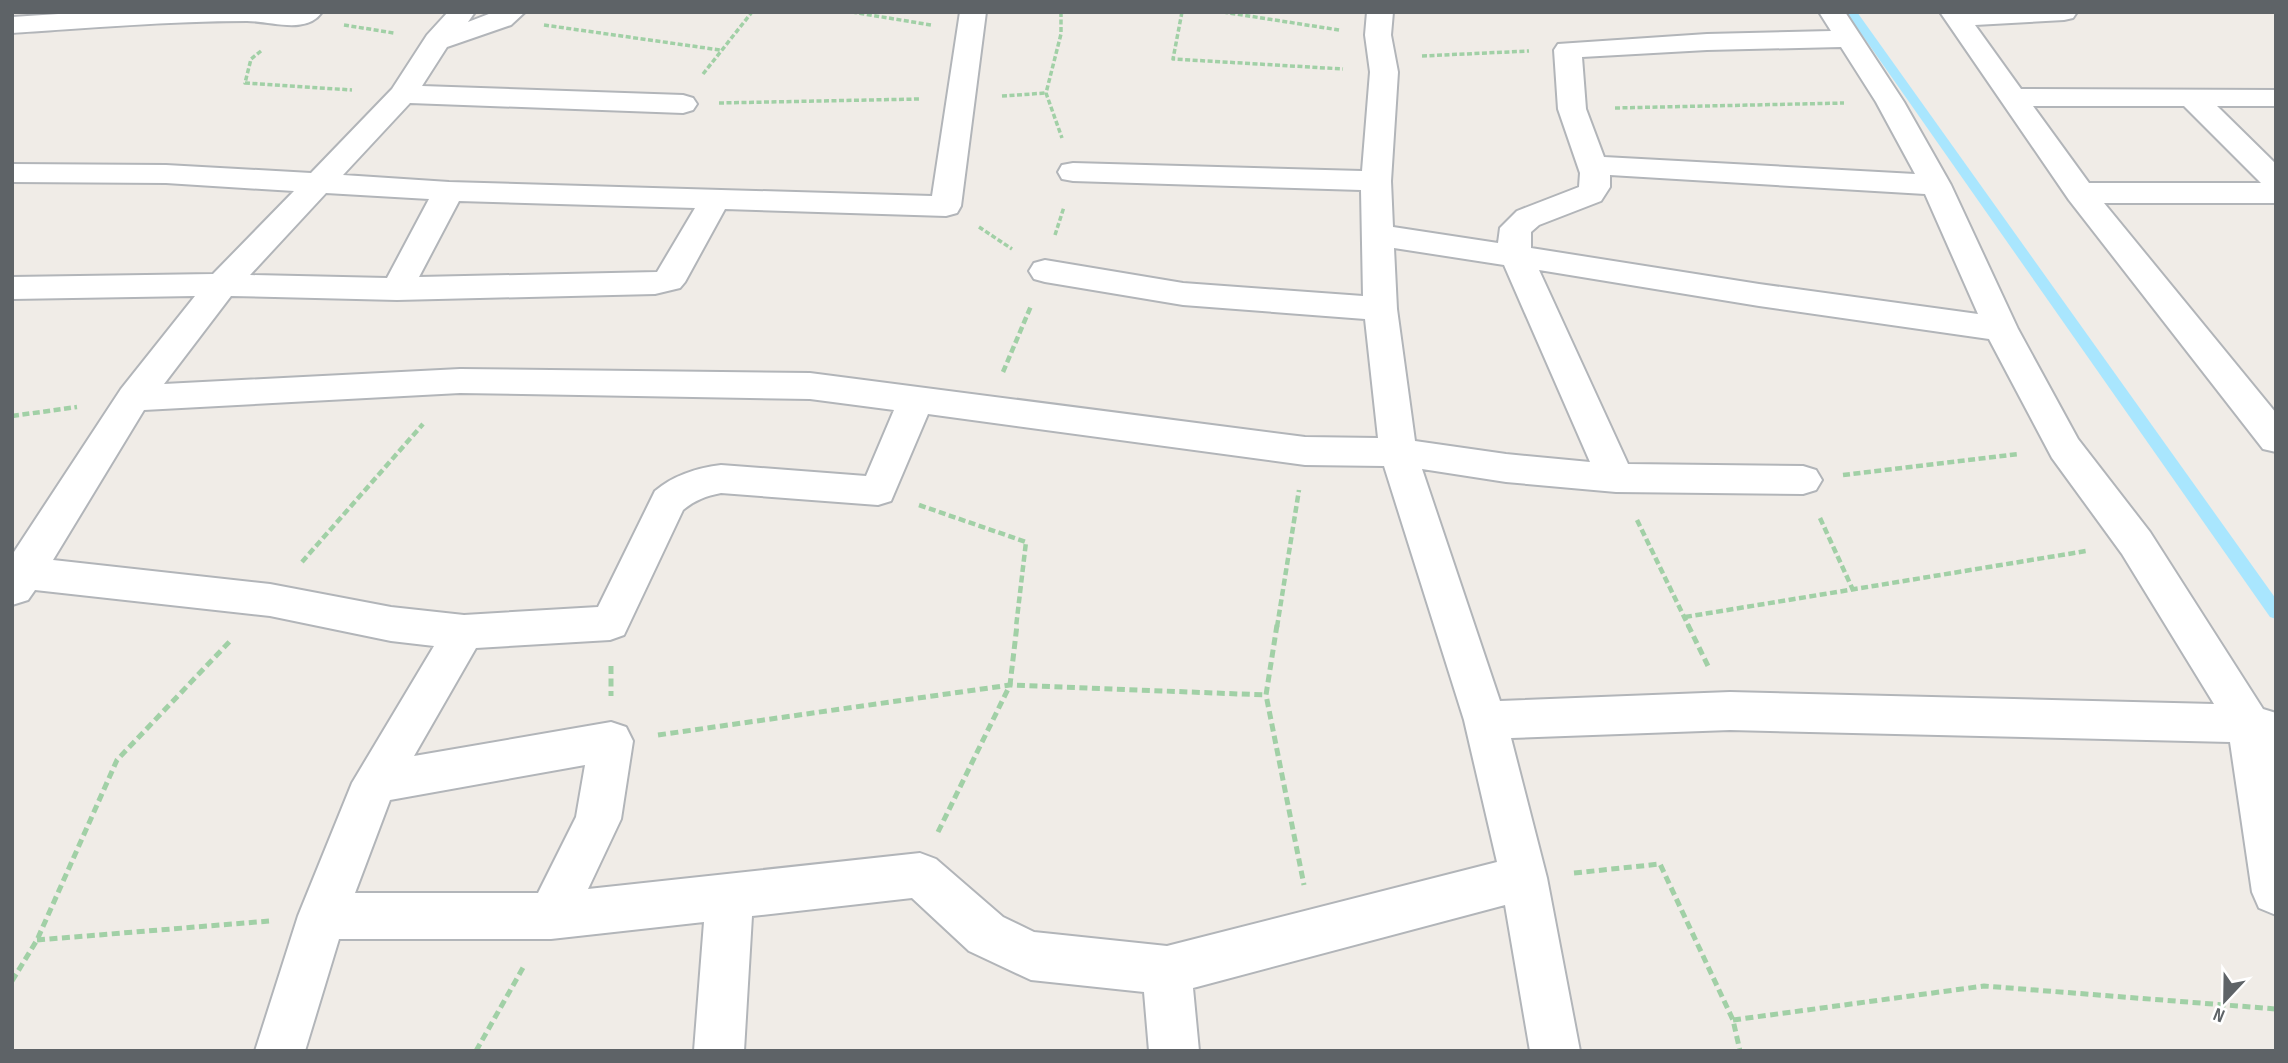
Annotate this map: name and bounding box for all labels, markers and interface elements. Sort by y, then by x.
north arrow [2190,965,2260,1035]
text: N [2210,1002,2228,1027]

